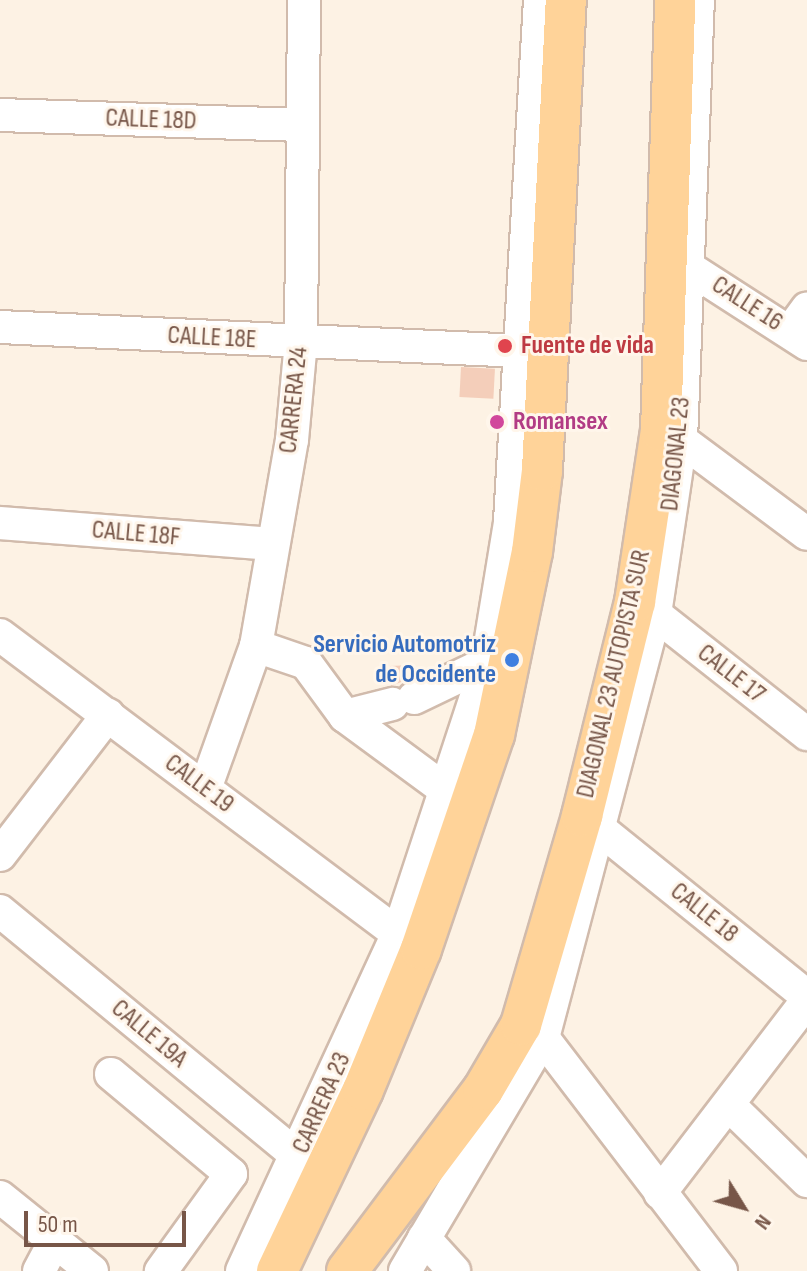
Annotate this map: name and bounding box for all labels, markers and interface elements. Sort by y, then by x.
street label: CALLE 18D [105,103,197,137]
street label: CALLE 16 [706,270,788,338]
street label: CALLE 18E [167,320,257,356]
place label: Fuente de vida [521,330,654,362]
marker: Fuente de vida [496,337,514,355]
street label: CARRERA 24 [273,345,315,455]
street label: DIAGONAL 23 [654,395,698,513]
place label: Romansex [513,406,608,438]
marker: Romansex [488,413,506,431]
street label: CALLE 18F [91,515,181,553]
street label: DIAGONAL 23 AUTOPISTA SUR [570,547,658,801]
place label: Servicio Automotriz de Occidente [313,629,496,690]
street label: CALLE 17 [691,638,771,710]
marker: Servicio Automotriz de Occidente [503,651,521,669]
street label: CALLE 19 [158,748,240,820]
street label: CALLE 18 [664,876,744,950]
street label: CALLE 19A [105,993,193,1075]
street label: CARRERA 23 [286,1048,358,1158]
north arrow [703,1167,783,1247]
scale bar [28,1195,190,1245]
text: N [748,1209,777,1235]
text: 50 m [38,1210,78,1239]

